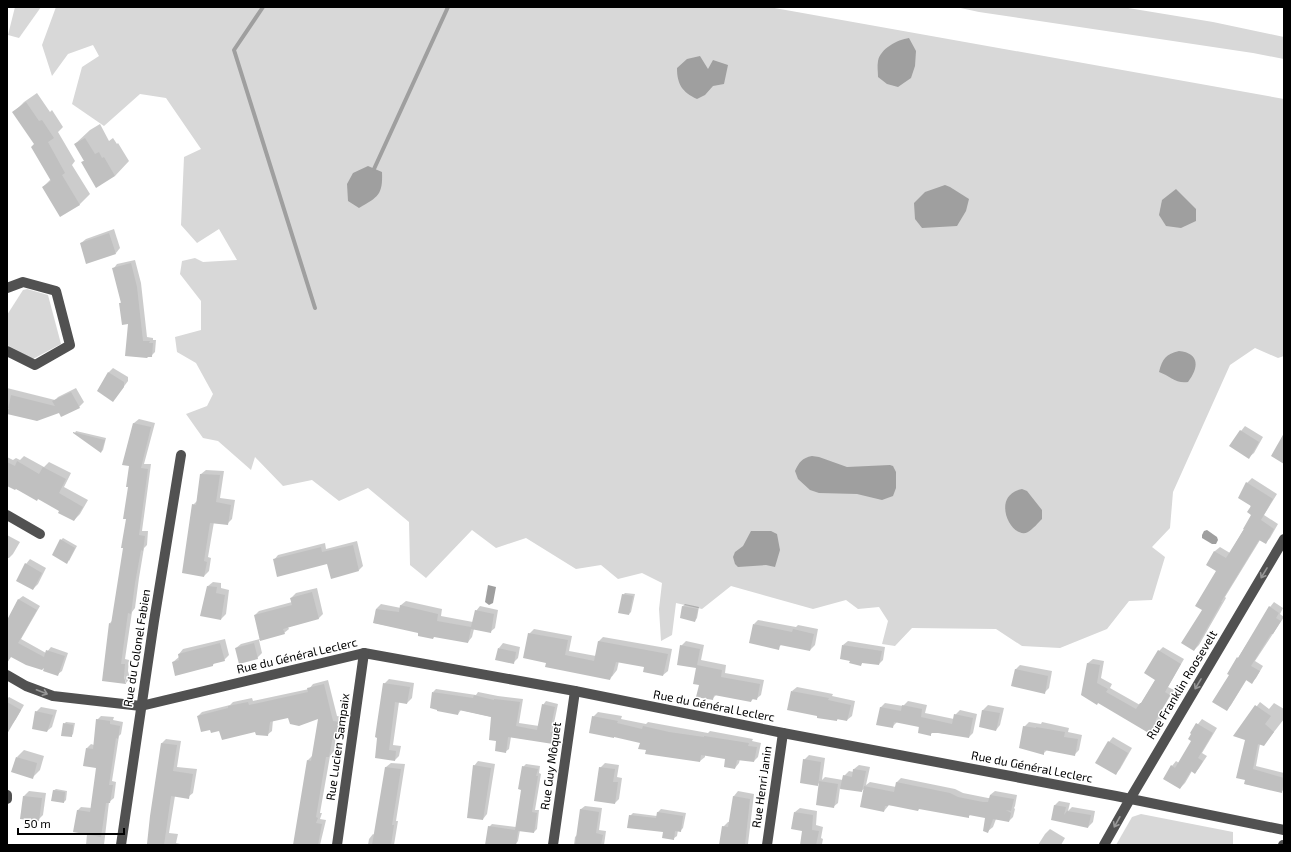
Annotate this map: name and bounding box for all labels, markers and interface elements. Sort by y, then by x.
one-way arrow [1260,567,1268,578]
street label: Rue du Colonel Fabien [120,588,152,708]
street label: Rue Franklin Roosevelt [1143,627,1219,741]
street label: Rue du Général Leclerc [235,634,359,676]
one-way arrow [1193,678,1201,690]
street label: Rue du Général Leclerc [652,686,776,724]
one-way arrow [36,689,48,696]
street label: Rue Lucien Sampaix [323,692,352,801]
street label: Rue Guy Môquet [537,721,563,811]
street label: Rue Henri Janin [748,745,774,829]
street label: Rue du Général Leclerc [970,747,1094,785]
scale bar [18,810,124,836]
text: 50 m [24,816,51,830]
one-way arrow [1112,816,1120,828]

